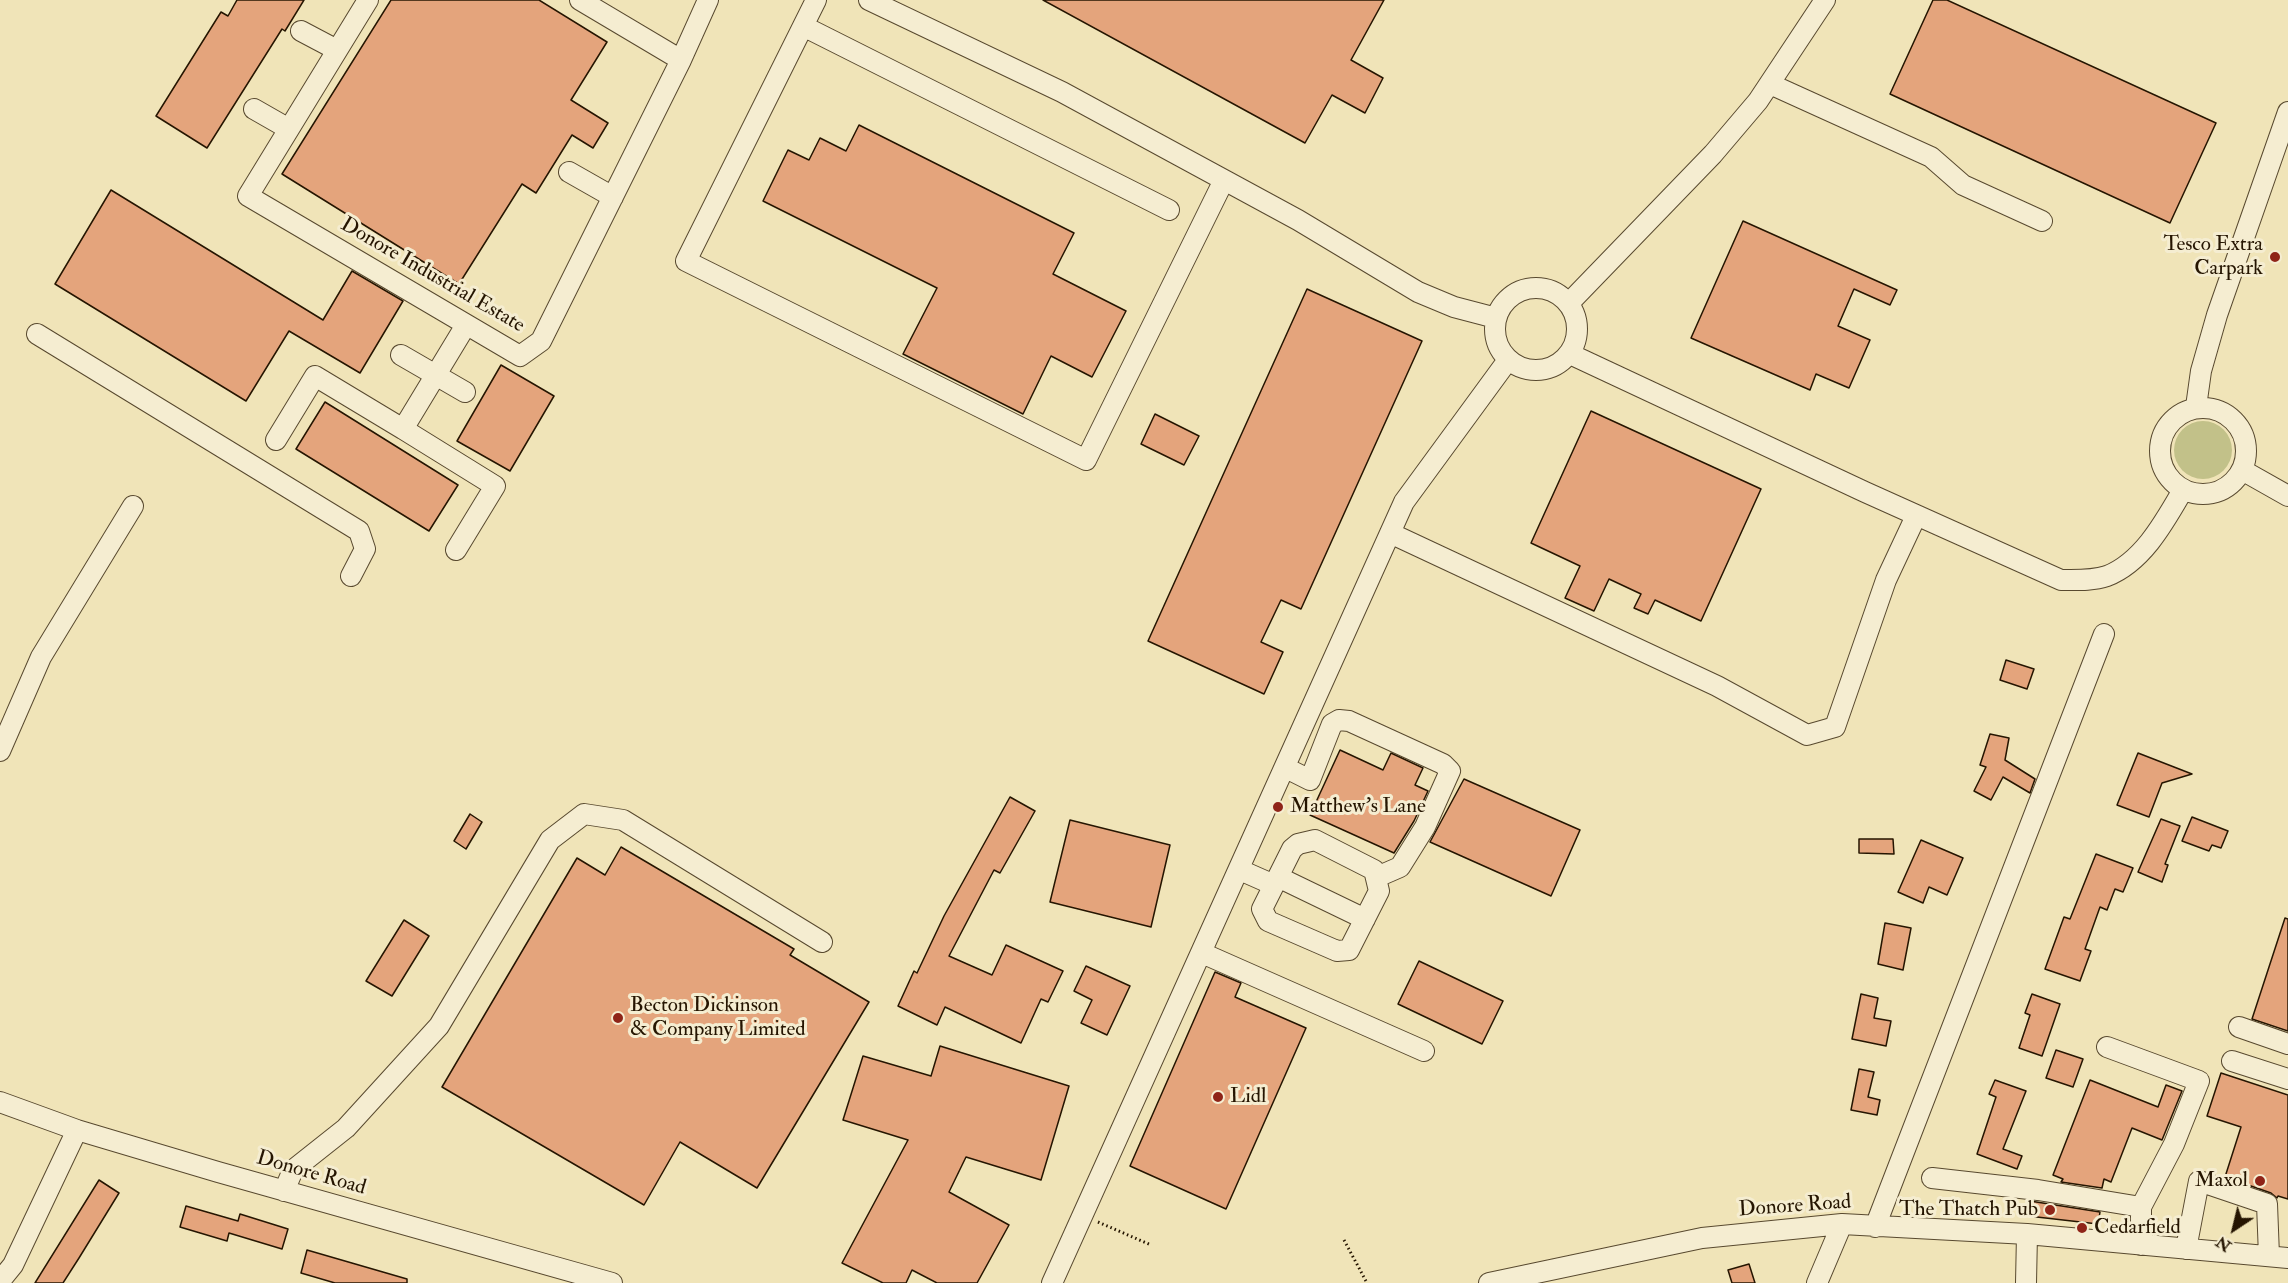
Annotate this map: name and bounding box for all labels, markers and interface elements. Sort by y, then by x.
street label: Donore Industrial Estate [335,213,529,339]
place label: Tesco Extra Carpark [2163,232,2263,282]
marker: Tesco Extra Carpark [2268,250,2282,264]
place label: Matthew's Lane [1290,794,1426,820]
marker: Matthew's Lane [1271,800,1285,814]
place label: Becton Dickinson & Company Limited [630,993,806,1043]
marker: Becton Dickinson & Company Limited [611,1011,625,1025]
place label: Lidl [1230,1084,1266,1110]
marker: Lidl [1211,1090,1225,1104]
street label: Donore Road [253,1146,369,1202]
place label: Maxol [2195,1168,2248,1194]
marker: Maxol [2253,1174,2267,1188]
street label: Donore Road [1738,1190,1852,1224]
place label: The Thatch Pub [1899,1197,2038,1223]
north arrow [2204,1199,2264,1259]
marker: The Thatch Pub [2043,1203,2057,1217]
place label: Cedarfield [2094,1215,2181,1241]
marker: Cedarfield [2075,1221,2089,1235]
text: N [2212,1231,2235,1256]

